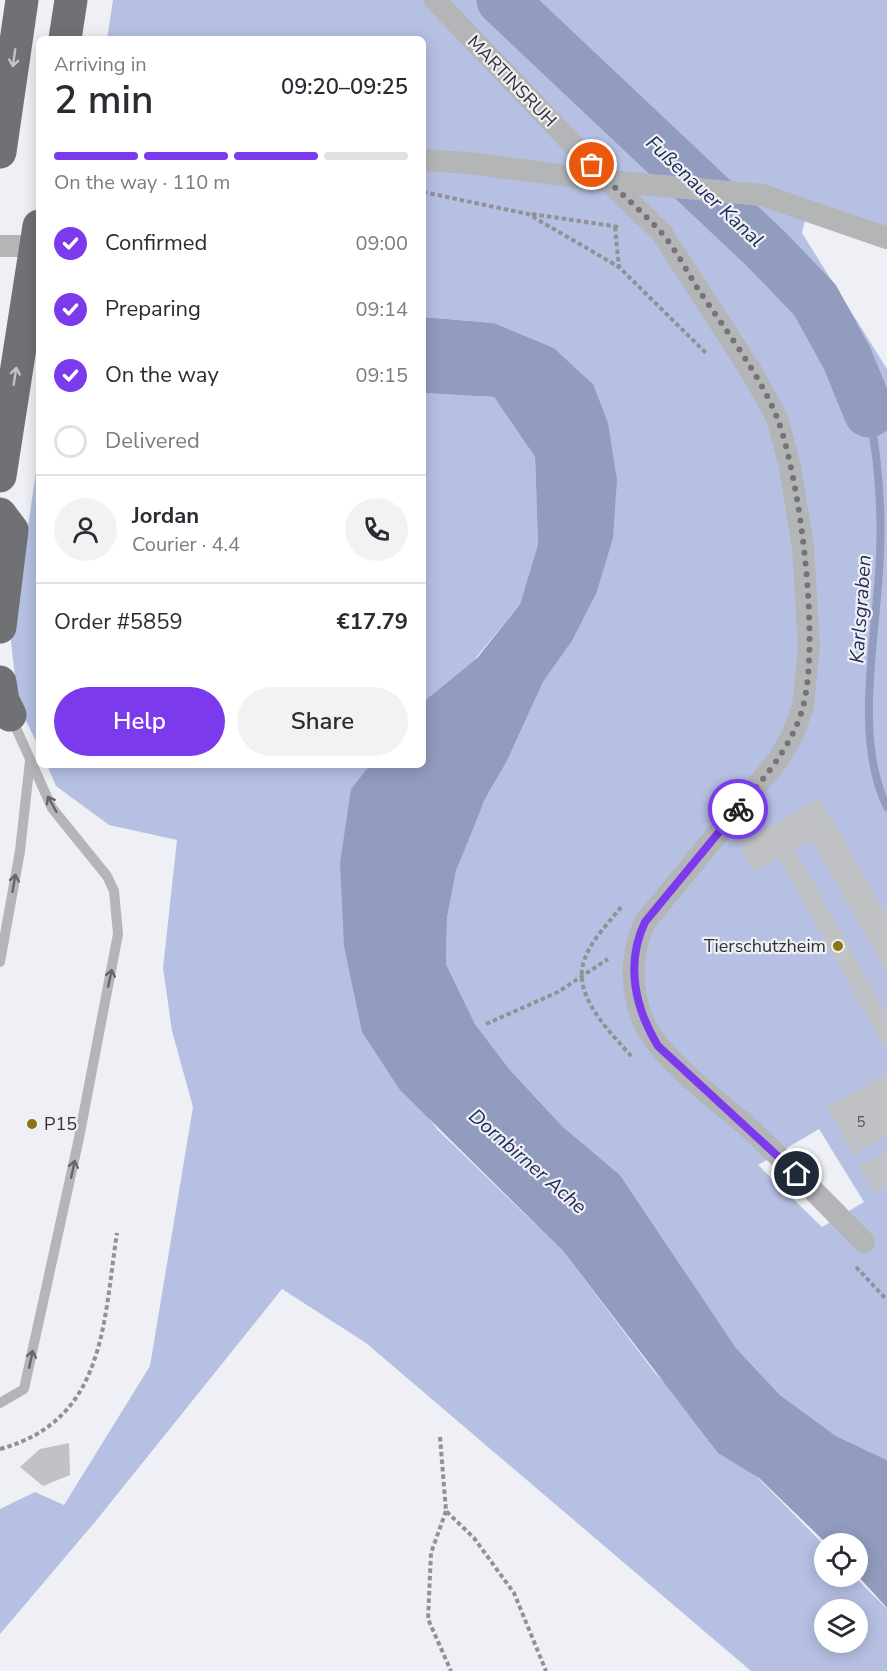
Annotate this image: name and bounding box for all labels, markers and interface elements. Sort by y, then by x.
street label: MARTINSRUH [462,30,562,132]
one-way arrow [8,47,19,67]
text: Arriving in [54,51,147,78]
text: 09:20–09:25 [281,72,408,102]
text: 2 min [54,74,153,127]
water label: Fußenauer Kanal [640,130,770,253]
pin [566,139,617,190]
icon: bag [575,148,608,181]
text: On the way · 110 m [54,169,230,196]
icon: check [54,227,87,260]
text: Confirmed [105,228,207,258]
text: 09:00 [355,230,408,257]
icon: check [54,293,87,326]
text: Preparing [105,294,201,324]
text: 09:14 [355,296,408,323]
icon: check [54,359,87,392]
text: On the way [105,360,219,390]
text: 09:15 [355,362,408,389]
one-way arrow [10,367,21,387]
text: Delivered [105,426,200,456]
button: person [54,498,117,561]
button: phone [345,498,408,561]
text: Jordan [132,501,199,531]
text: Courier · 4.4 [132,531,240,558]
water label: Karlsgraben [843,554,878,664]
text: Order #5859 [54,607,183,637]
text: €17.79 [337,607,408,637]
button: Help [54,687,225,756]
button: Share [237,687,408,756]
courier [708,779,768,839]
icon: bike [722,793,755,826]
one-way arrow [45,796,57,813]
one-way arrow [9,874,20,894]
place label: Tierschutzheim [704,934,826,958]
marker: Tierschutzheim [831,939,845,953]
one-way arrow [104,968,116,987]
water label: Dornbirner Ache [463,1103,593,1220]
place label: P15 [44,1112,77,1136]
house number: 5 [856,1112,866,1132]
marker: P15 [25,1117,39,1131]
pin [771,1148,822,1199]
icon: home [780,1157,813,1190]
one-way arrow [67,1160,79,1179]
one-way arrow [26,1350,37,1370]
map controls [814,1533,868,1653]
button: locate [814,1533,868,1587]
button: layers [814,1599,868,1653]

